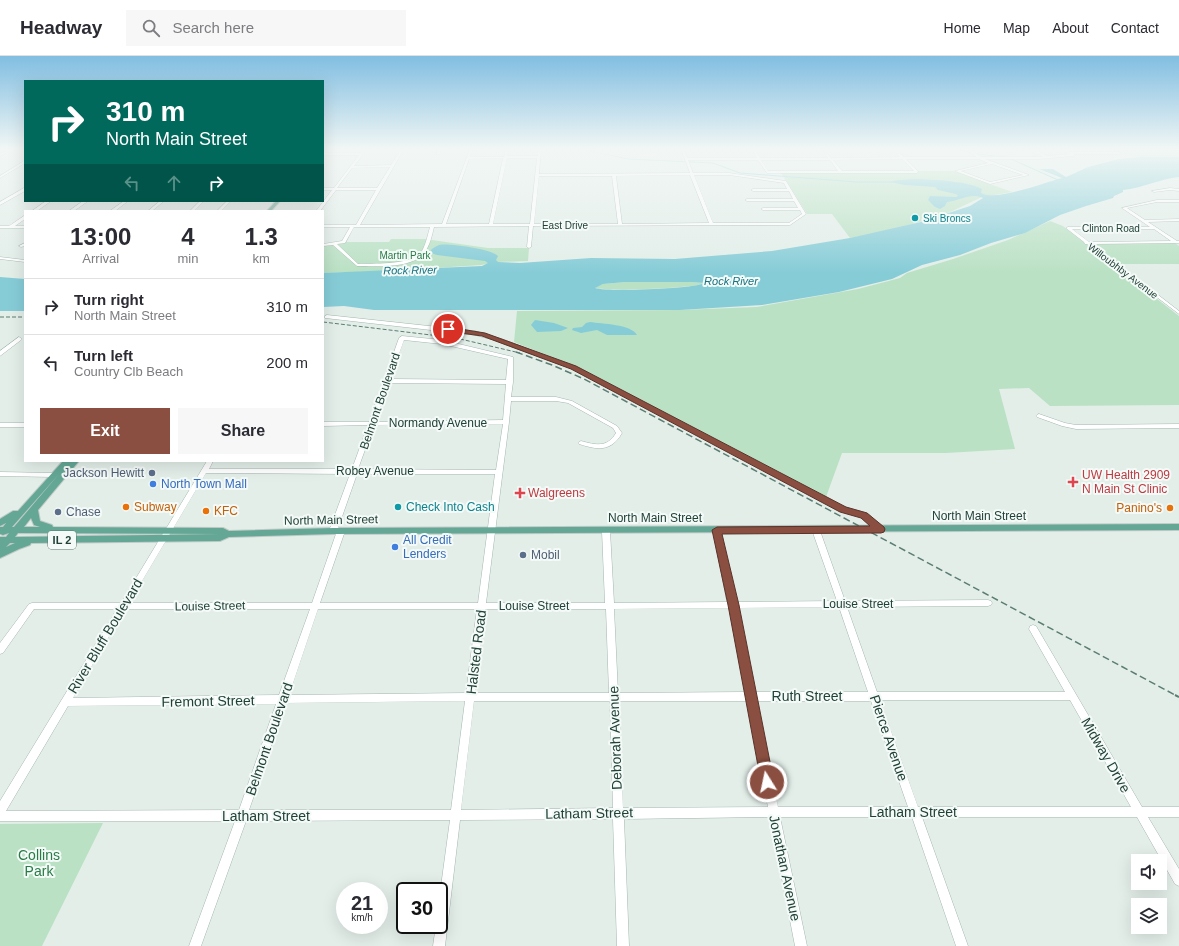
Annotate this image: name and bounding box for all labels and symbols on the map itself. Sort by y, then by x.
marker: Ski Broncs [910,213,920,223]
place label: Ski Broncs [923,213,971,224]
street label: East Drive [542,220,588,231]
street label: Clinton Road [1082,223,1140,234]
street label: Willoubhby Avenue [1086,241,1161,301]
park label: Martin Park [379,250,432,261]
water label: Rock River [383,264,438,276]
water label: Rock River [704,275,759,287]
pin [431,312,465,346]
street label: Belmont Boulevard [357,351,403,451]
street label: Normandy Avenue [389,416,488,430]
street label: Robey Avenue [336,464,414,478]
place label: Jackson Hewitt [63,466,145,480]
marker: Jackson Hewitt [147,468,157,478]
place label: UW Health 2909 N Main St Clinic [1082,468,1170,496]
marker: UW Health 2909 N Main St Clinic [1067,476,1079,488]
place label: North Town Mall [161,477,247,491]
marker: North Town Mall [148,479,158,489]
place label: Walgreens [528,486,585,500]
marker: Walgreens [515,488,525,498]
place label: Subway [134,500,177,514]
place label: Check Into Cash [406,500,495,514]
place label: Panino's [1116,501,1162,515]
marker: Subway [121,502,131,512]
marker: Check Into Cash [393,502,403,512]
marker: Panino's [1165,503,1175,513]
place label: KFC [214,504,238,518]
place label: Chase [66,505,101,519]
marker: KFC [201,506,211,516]
marker: Chase [53,507,63,517]
street label: North Main Street [932,509,1027,523]
street label: North Main Street [608,511,703,525]
street label: North Main Street [284,512,379,528]
road number: IL 2 [48,531,76,549]
place label: All Credit Lenders [403,533,452,561]
marker: All Credit Lenders [390,542,400,552]
place label: Mobil [531,548,560,562]
marker: Mobil [518,550,528,560]
street label: River Bluff Boulevard [64,576,146,696]
street label: Louise Street [823,597,894,611]
street label: Louise Street [175,598,246,614]
street label: Louise Street [499,599,570,613]
street label: Halsted Road [463,609,489,695]
street label: Belmont Boulevard [242,680,296,798]
street label: Deborah Avenue [605,686,625,790]
street label: Ruth Street [772,688,843,704]
street label: Fremont Street [161,692,255,710]
street label: Pierce Avenue [867,693,911,783]
street label: Midway Drive [1078,715,1134,796]
position arrow [746,761,788,803]
street label: Latham Street [545,804,633,822]
street label: Latham Street [869,804,957,820]
street label: Latham Street [222,808,310,824]
street label: Jonathan Avenue [766,814,804,923]
park label: Collins Park [18,847,60,879]
speed limit sign: 30 [396,882,448,934]

